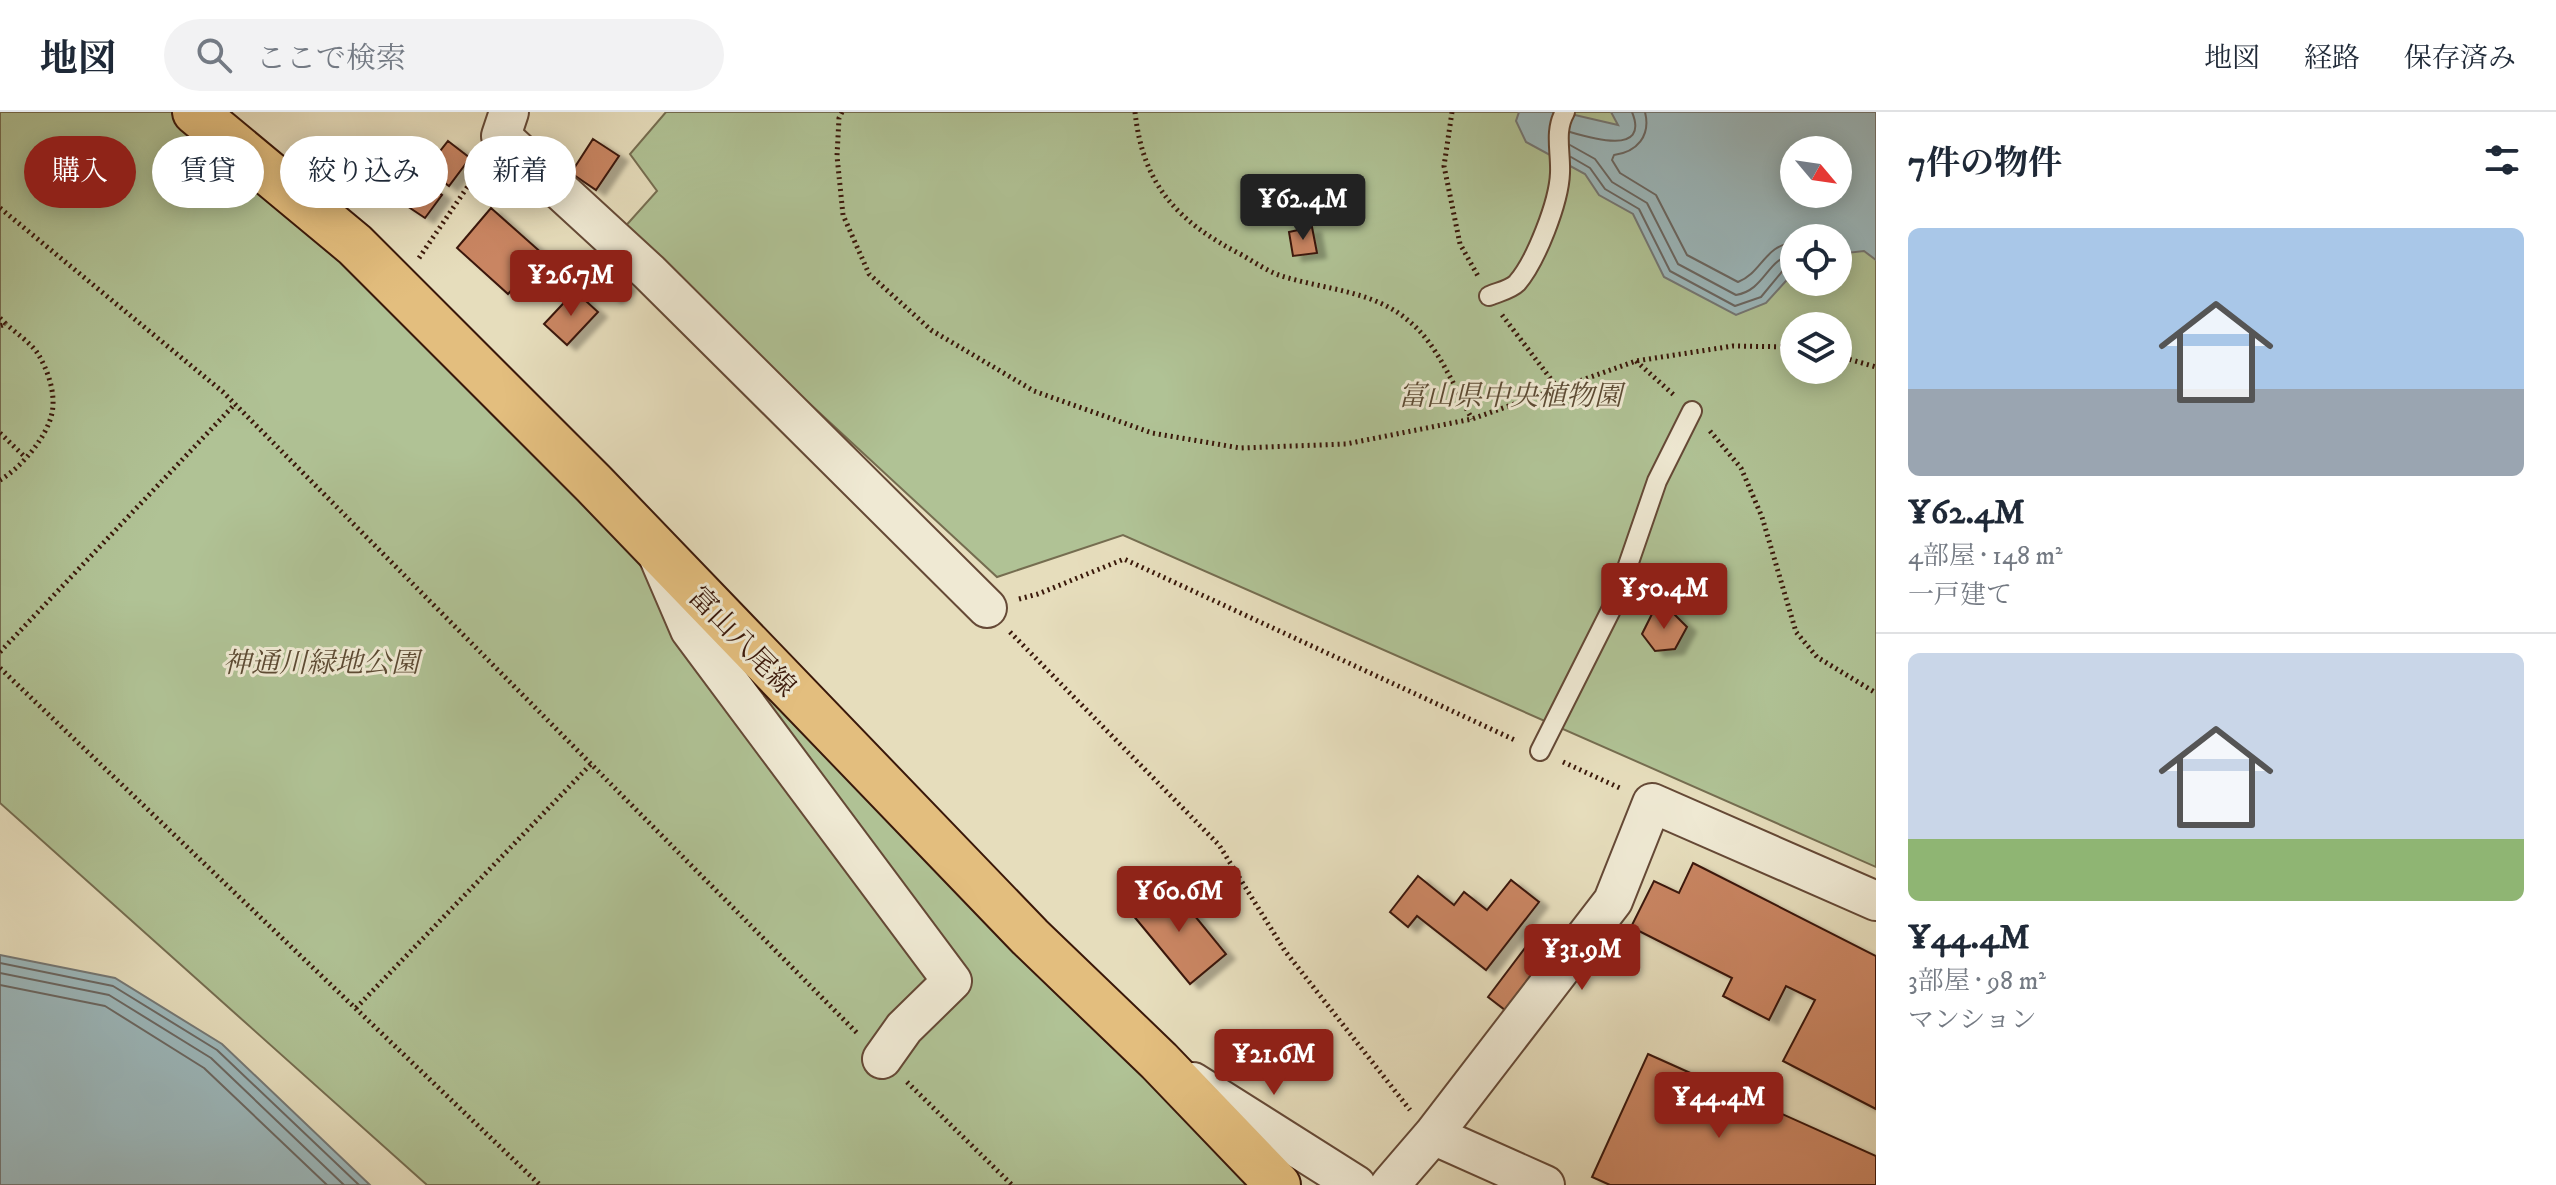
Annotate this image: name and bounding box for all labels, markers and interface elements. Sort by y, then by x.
search box [164,19,724,91]
icon: search [192,33,236,77]
text: 地図 [40,36,116,84]
text: ここで検索 [256,41,406,78]
text: 地図 [2204,41,2260,76]
text: 経路 [2304,41,2360,76]
text: 保存済み [2404,41,2516,76]
chip: 購入 [24,136,136,208]
chip: 賃貸 [152,136,264,208]
chip: 絞り込み [280,136,448,208]
chip: 新着 [464,136,576,208]
north arrow [1780,136,1852,208]
map controls [1780,136,1852,384]
icon: filters [2480,138,2524,182]
text: 7件の物件 [1908,143,2062,185]
pin: ¥62.4M [1238,174,1368,242]
text: ¥62.4M [1258,183,1348,216]
button: locate [1780,224,1852,296]
pin: ¥26.7M [506,250,636,318]
text: ¥26.7M [528,259,614,292]
icon: home [2144,280,2288,424]
button: layers [1780,312,1852,384]
park label: 富山県中央植物園 [1398,379,1626,414]
text: ¥62.4M [1908,492,2025,534]
text: 4部屋 · 148 m² [1908,540,2063,573]
pin: ¥50.4M [1599,563,1729,631]
text: ¥50.4M [1619,572,1709,605]
text: 一戸建て [1908,579,2012,612]
street label: 富山八尾線 [681,580,803,705]
park label: 神通川緑地公園 [223,646,423,681]
icon: home [2144,705,2288,849]
pin: ¥60.6M [1114,866,1244,934]
text: ¥60.6M [1135,875,1223,908]
text: ¥44.4M [1908,917,2030,959]
pin: ¥31.9M [1517,924,1647,992]
text: ¥31.9M [1542,933,1622,966]
text: 3部屋 · 98 m² [1908,965,2046,998]
text: マンション [1908,1004,2037,1037]
pin: ¥21.6M [1209,1029,1339,1097]
text: ¥21.6M [1232,1038,1316,1071]
pin: ¥44.4M [1654,1072,1784,1140]
text: ¥44.4M [1672,1081,1766,1114]

